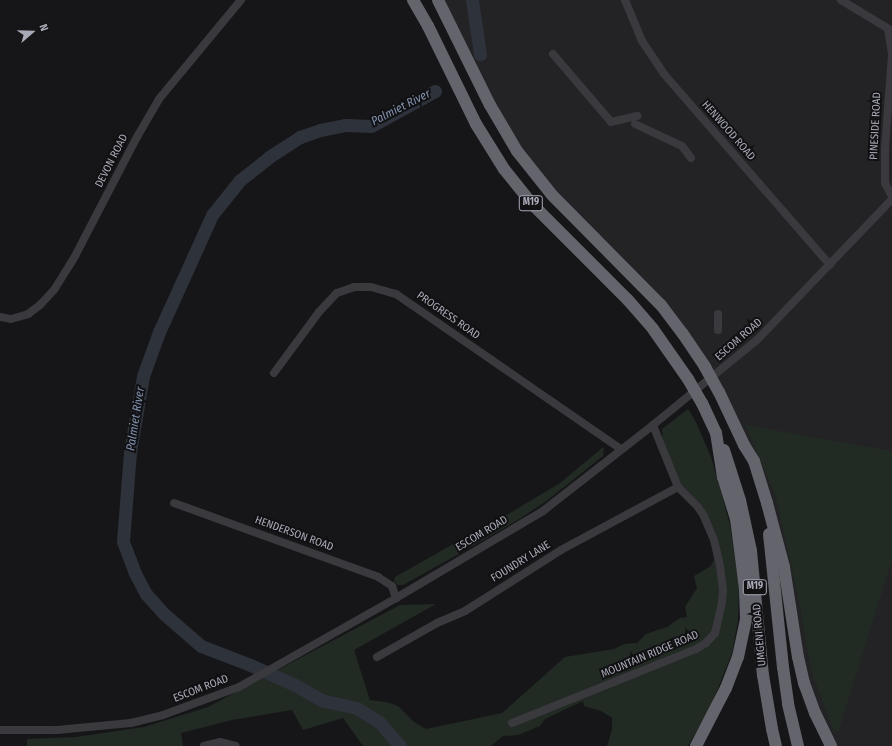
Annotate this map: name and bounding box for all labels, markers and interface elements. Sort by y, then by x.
north arrow [12,12,52,52]
text: N [37,22,51,33]
water label: Palmiet River [369,87,433,129]
street label: PINESIDE ROAD [868,92,884,160]
street label: HENWOOD ROAD [699,99,757,163]
street label: DEVON ROAD [93,132,131,190]
road number: M19 [518,195,544,211]
street label: PROGRESS ROAD [414,289,482,343]
street label: ESCOM ROAD [713,316,765,364]
water label: Palmiet River [124,386,148,452]
street label: ESCOM ROAD [454,513,510,555]
street label: HENDERSON ROAD [253,514,335,554]
street label: FOUNDRY LANE [489,539,553,585]
road number: M19 [742,579,768,595]
street label: UMGENI ROAD [751,603,769,667]
street label: MOUNTAIN RIDGE ROAD [599,629,701,681]
street label: ESCOM ROAD [172,672,230,706]

